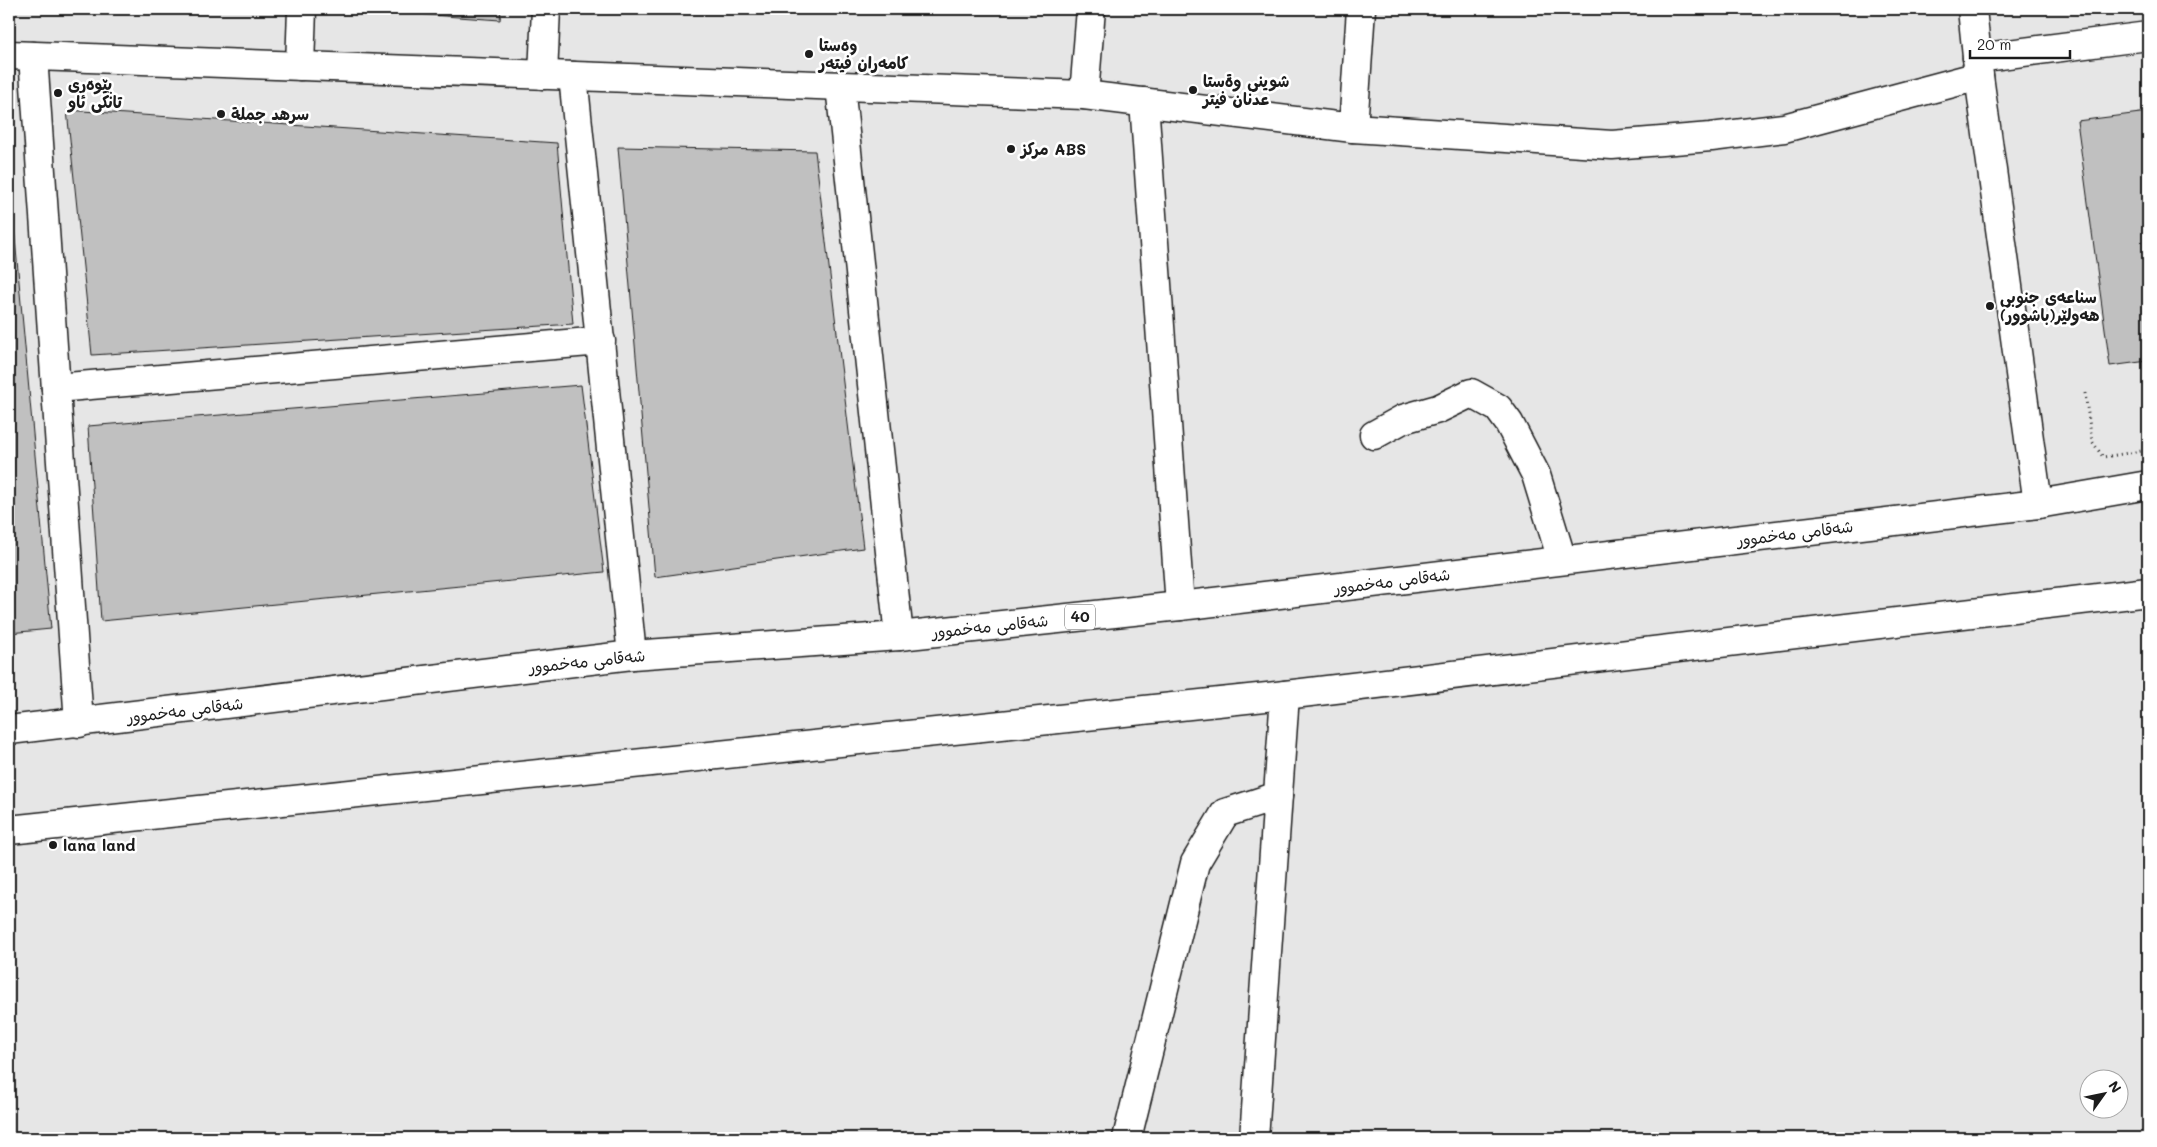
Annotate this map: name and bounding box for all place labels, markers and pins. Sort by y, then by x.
place label: وەستا كامەران فیتەر [817,34,908,73]
marker: وەستا كامەران فیتەر [803,48,815,60]
place label: شوينى وةستا عدنان فيتر [1201,70,1289,109]
place label: پێوه‌ری تانكی ئاو [67,73,123,113]
marker: شوينى وةستا عدنان فيتر [1187,84,1199,96]
marker: پێوه‌ری تانكی ئاو [52,87,64,99]
place label: سرهد جملة [231,103,309,124]
marker: سرهد جملة [215,108,227,120]
place label: مركز ABS [1019,138,1086,159]
marker: مركز ABS [1005,143,1017,155]
place label: سناعەی جنوبی (باشوور)هەولێر [2000,286,2099,326]
marker: سناعەی جنوبی (باشوور)هەولێر [1984,300,1996,312]
place label: lana land [63,834,135,855]
marker: lana land [47,839,59,851]

